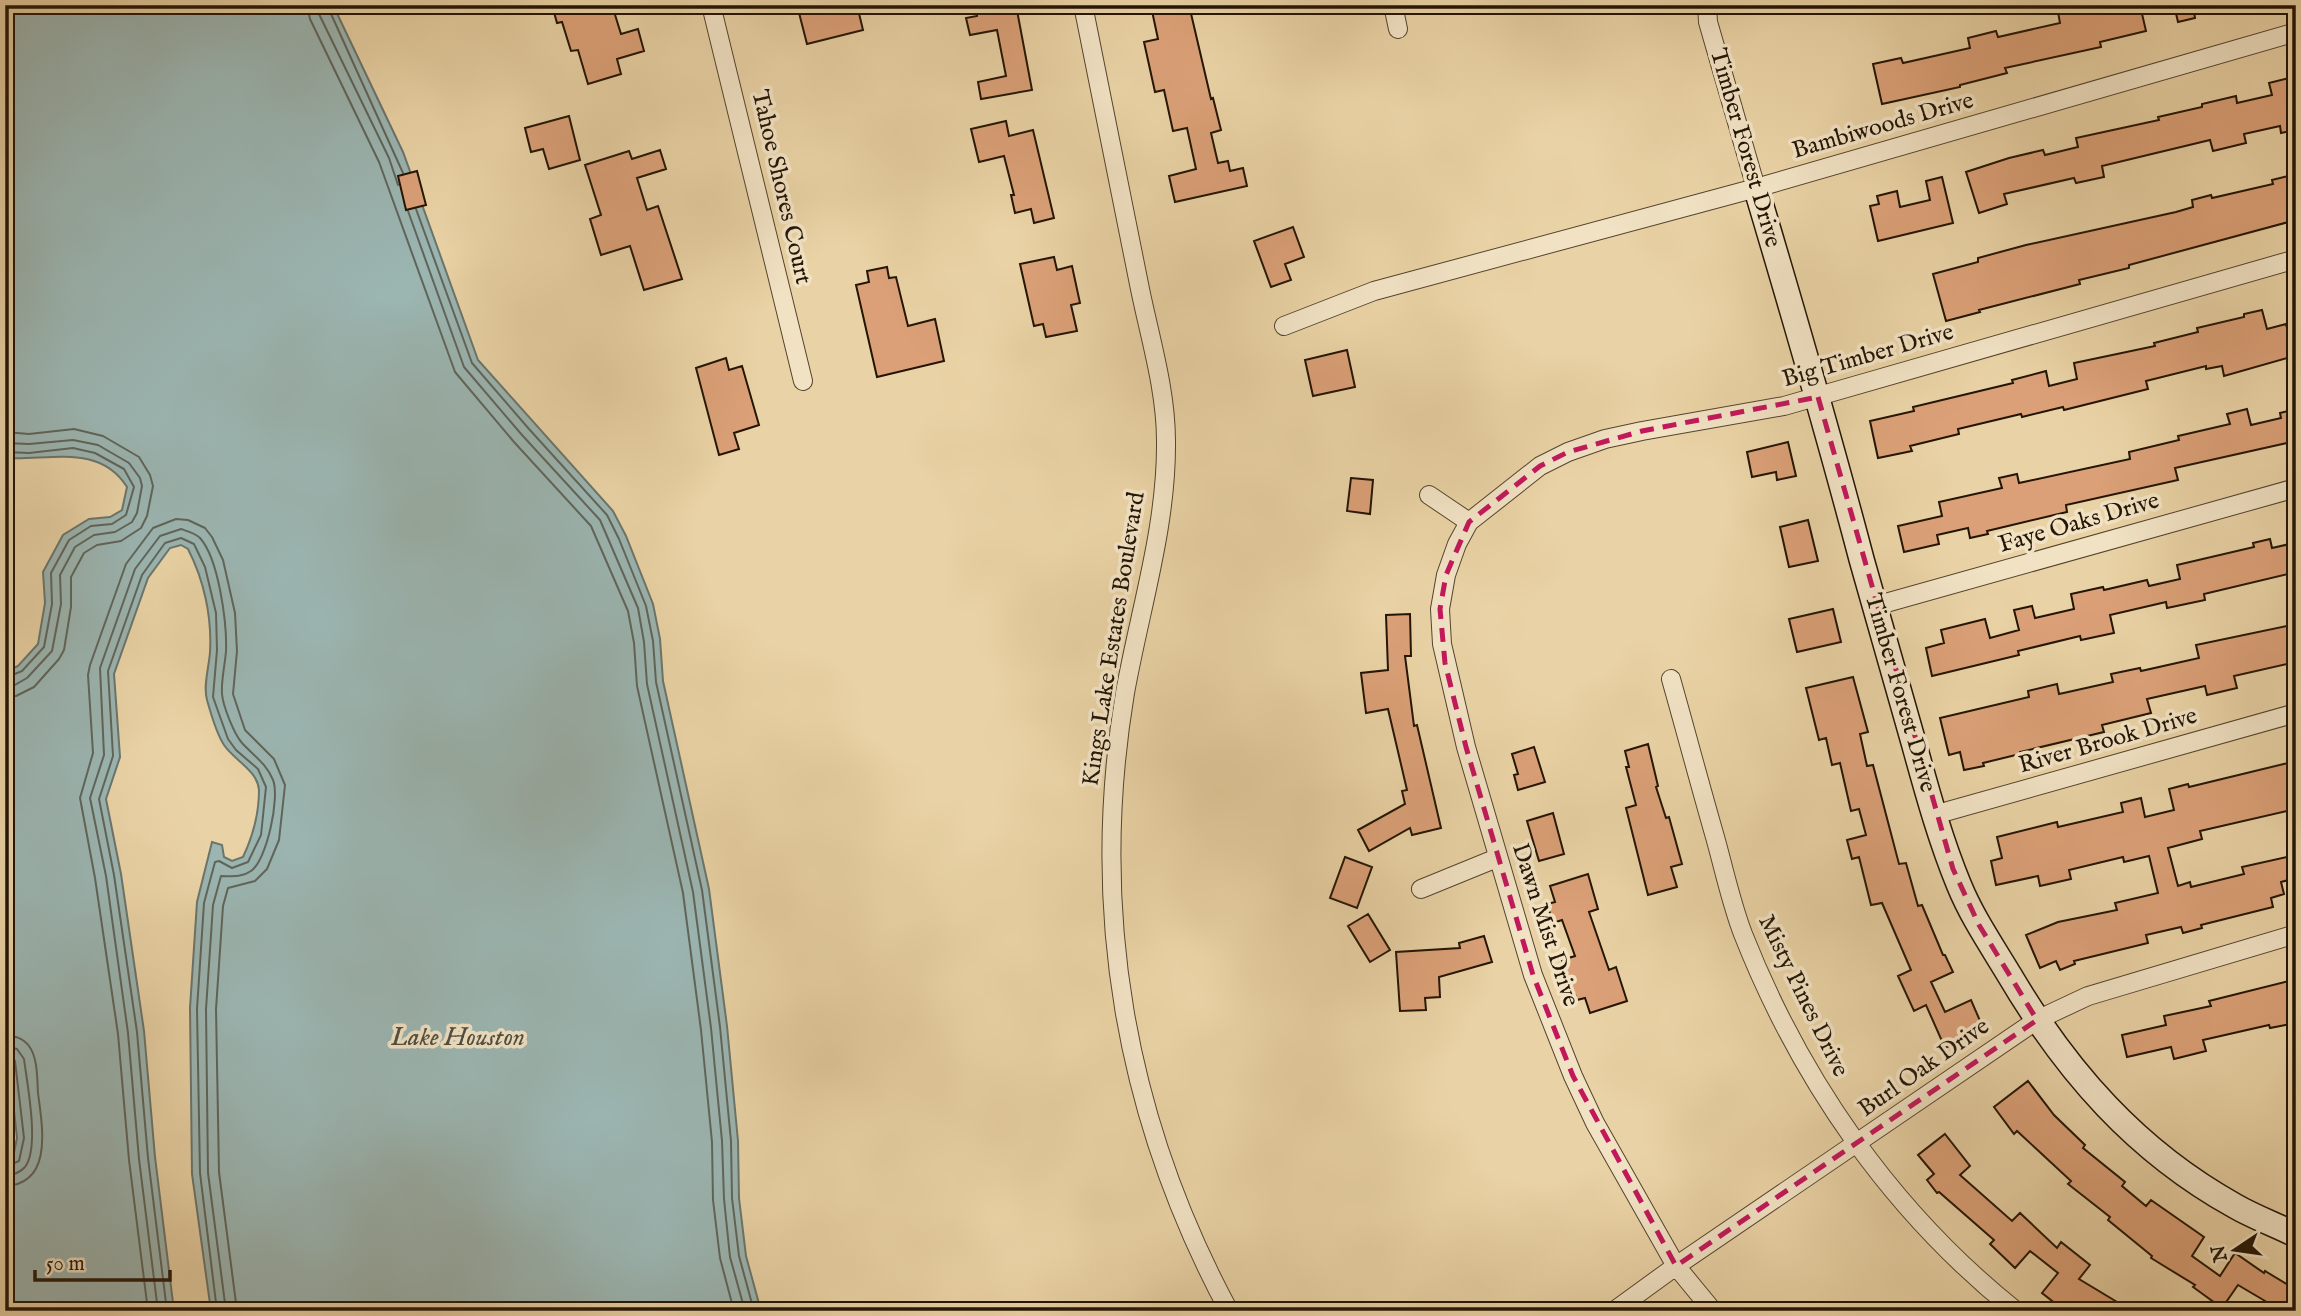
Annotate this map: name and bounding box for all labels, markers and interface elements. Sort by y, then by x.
street label: Timber Forest Drive [1702,45,1788,251]
street label: Bambiwoods Drive [1789,85,1977,167]
street label: Tahoe Shores Court [744,87,818,287]
street label: Big Timber Drive [1779,317,1957,395]
street label: Faye Oaks Drive [1995,485,2163,561]
street label: Kings Lake Estates Boulevard [1075,489,1153,788]
street label: Timber Forest Drive [1857,590,1943,796]
street label: River Brook Drive [2015,701,2201,781]
street label: Dawn Mist Drive [1504,839,1586,1011]
street label: Misty Pines Drive [1750,910,1856,1082]
street label: Burl Oak Drive [1852,1011,1996,1125]
water label: Lake Houston [390,1021,525,1054]
north arrow [2200,1214,2270,1284]
scale bar [35,1239,170,1283]
text: N [2207,1242,2234,1265]
text: 50 m [46,1251,85,1278]

